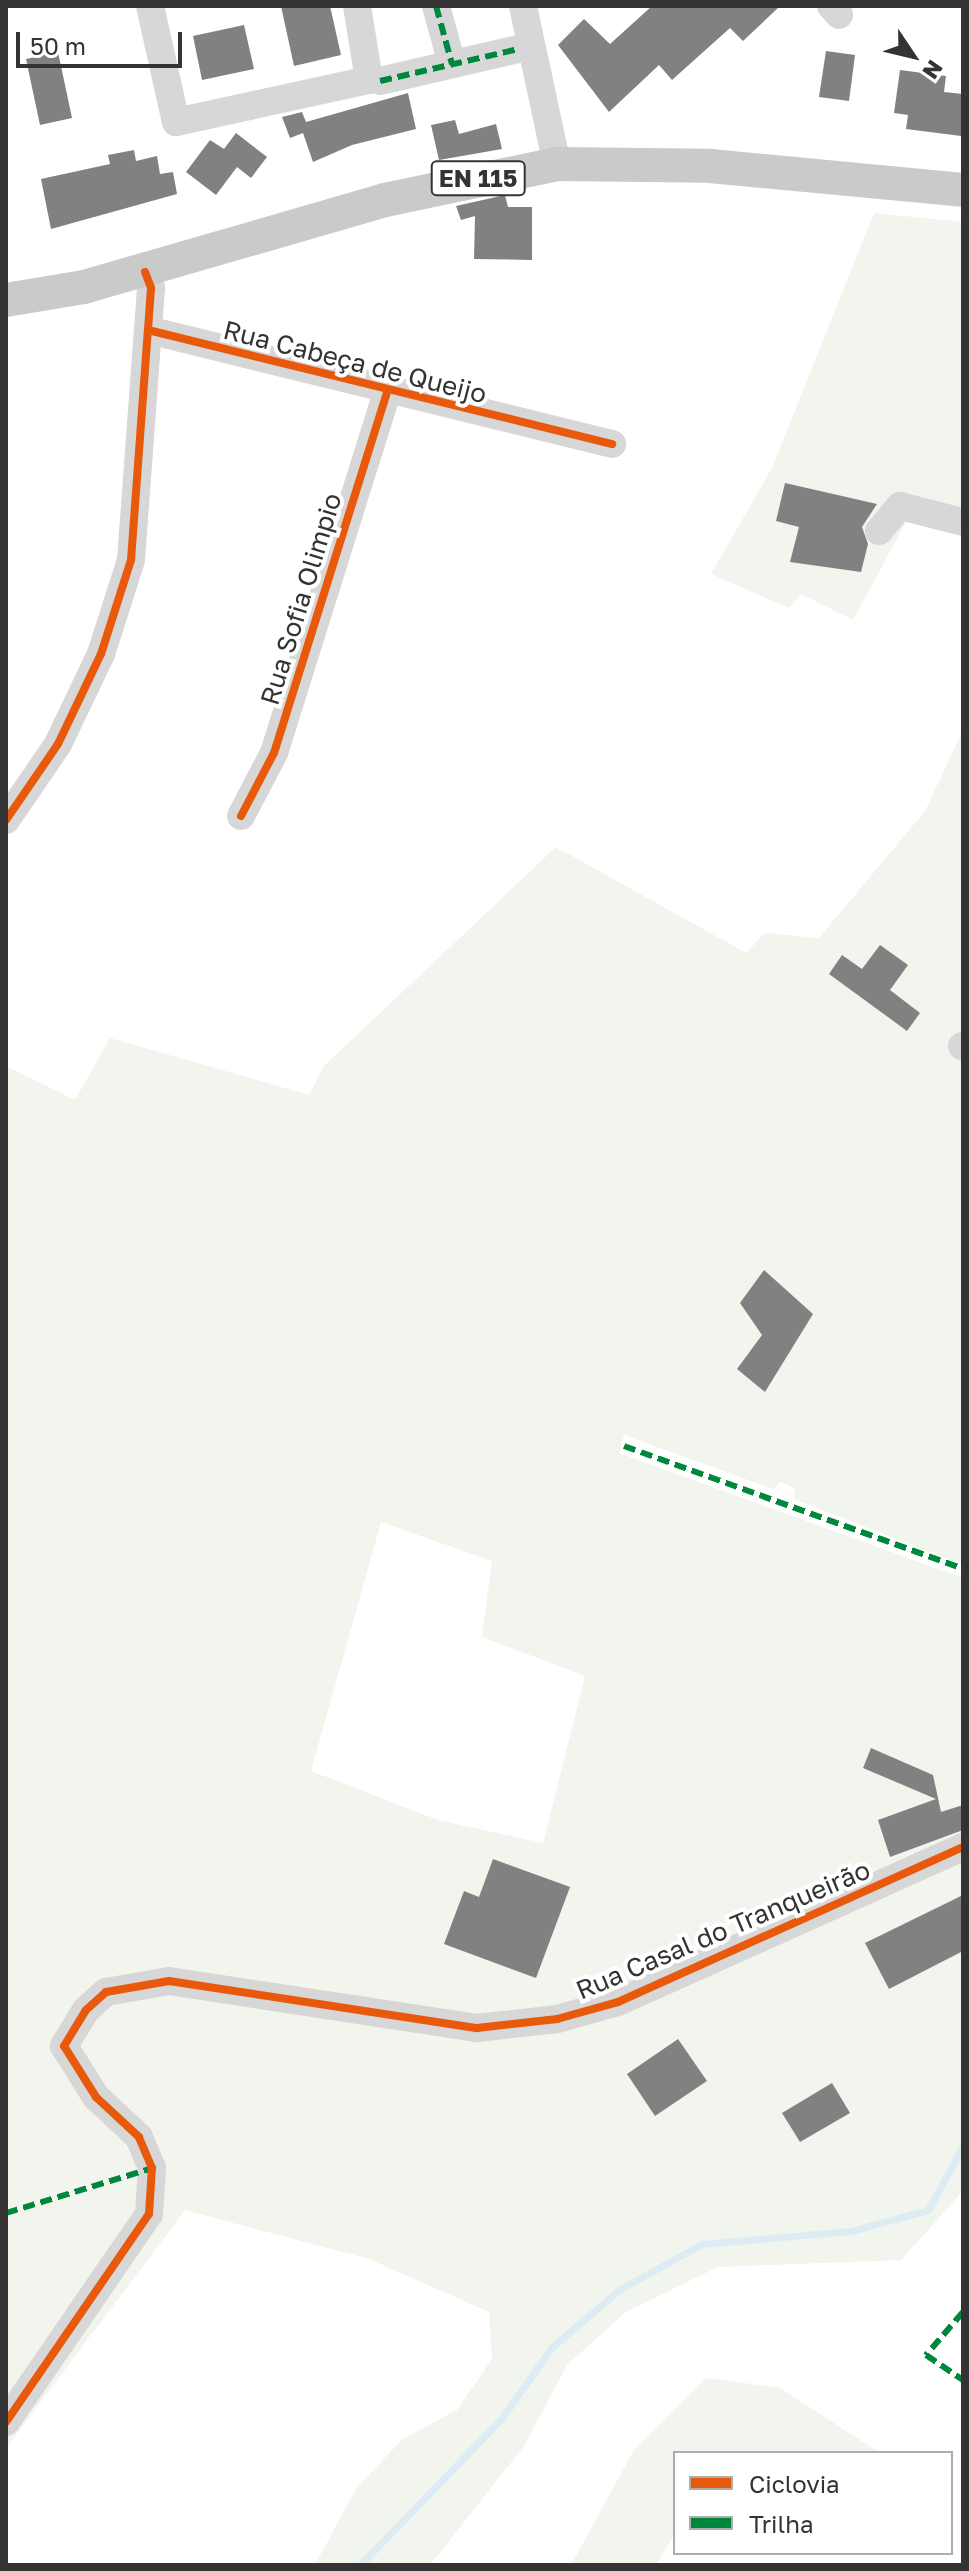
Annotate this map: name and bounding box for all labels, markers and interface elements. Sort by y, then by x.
scale bar [20,16,186,66]
north arrow [873,16,953,96]
text: 50 m [30,31,86,60]
text: N [917,55,949,85]
road number: EN 115 [430,158,526,198]
street label: Rua Cabeça de Queijo [220,314,490,410]
street label: Rua Sofia Olimpio [254,489,348,709]
street label: Rua Casal do Tranqueirão [571,1854,875,2006]
legend [673,2451,953,2555]
text: Ciclovia [749,2469,840,2498]
text: Trilha [749,2509,814,2538]

